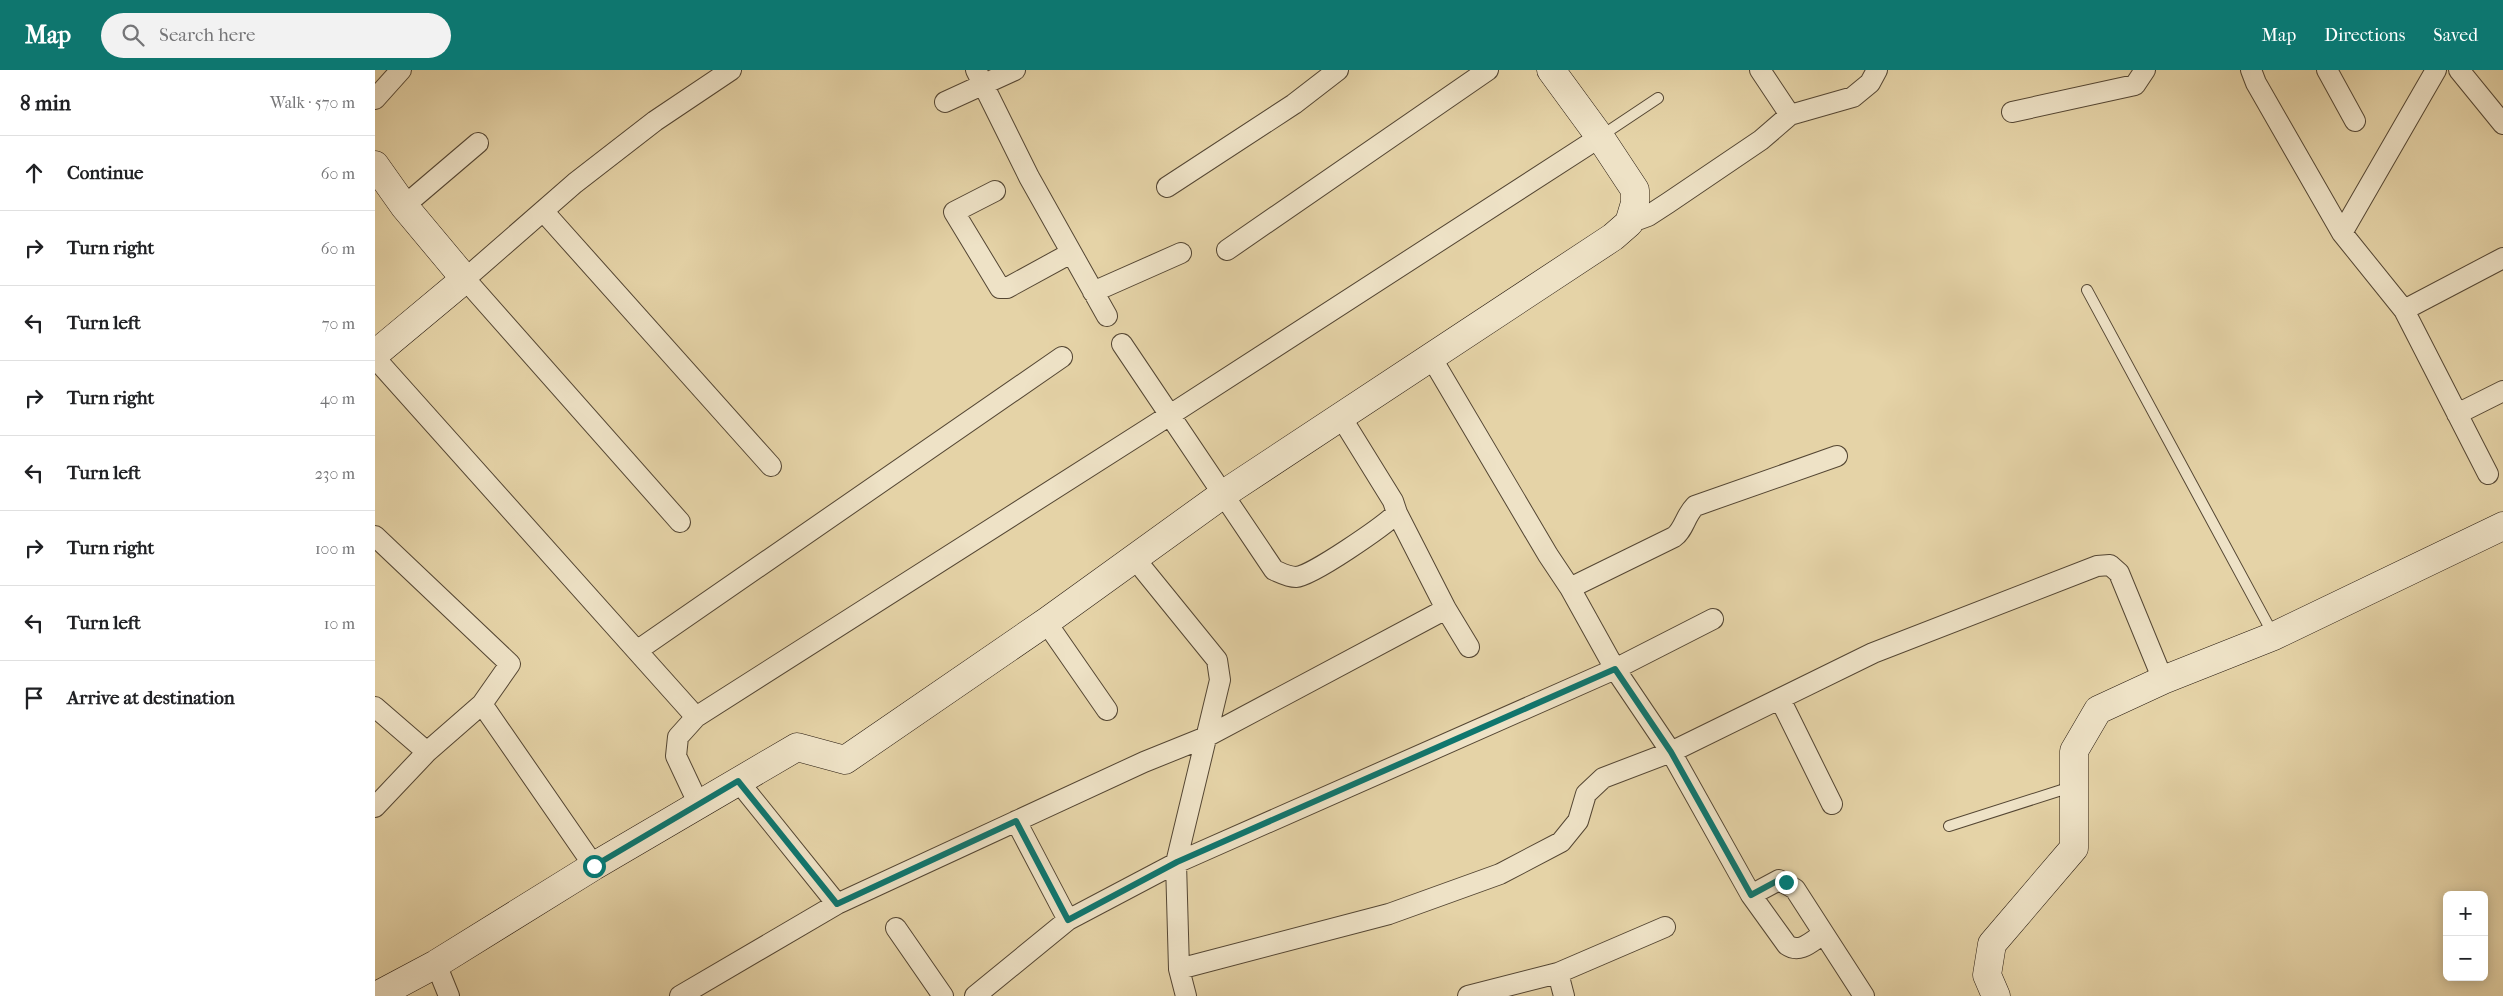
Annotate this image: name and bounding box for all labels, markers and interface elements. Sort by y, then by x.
search box [101,13,451,58]
text: Map [25,21,71,49]
icon: search [119,21,147,49]
text: Search here [159,24,255,46]
text: Map [2262,25,2296,46]
text: Directions [2324,25,2405,46]
text: Saved [2433,25,2478,46]
text: 8 min [20,91,71,115]
text: Walk · 570 m [270,93,355,112]
icon: ahead [20,159,48,187]
text: Continue [67,162,143,184]
text: 60 m [321,164,355,183]
icon: right [20,234,48,262]
text: Turn right [67,237,154,259]
text: 60 m [321,239,355,258]
icon: left [20,309,48,337]
text: Turn left [67,312,141,334]
text: 70 m [322,314,355,333]
icon: right [20,384,48,412]
text: Turn right [67,387,154,409]
text: 40 m [320,389,355,408]
icon: left [20,459,48,487]
text: Turn left [67,462,141,484]
text: 230 m [315,464,355,483]
icon: right [20,534,48,562]
text: Turn right [67,537,154,559]
text: 100 m [315,539,355,558]
icon: left [20,609,48,637]
text: Turn left [67,612,141,634]
text: 10 m [324,614,355,633]
icon: arrive [20,684,48,712]
text: Arrive at destination [67,687,235,709]
route start [583,855,606,878]
route end [1775,871,1798,894]
map controls [2443,891,2488,981]
button: + [2443,891,2488,936]
button: − [2443,936,2488,981]

